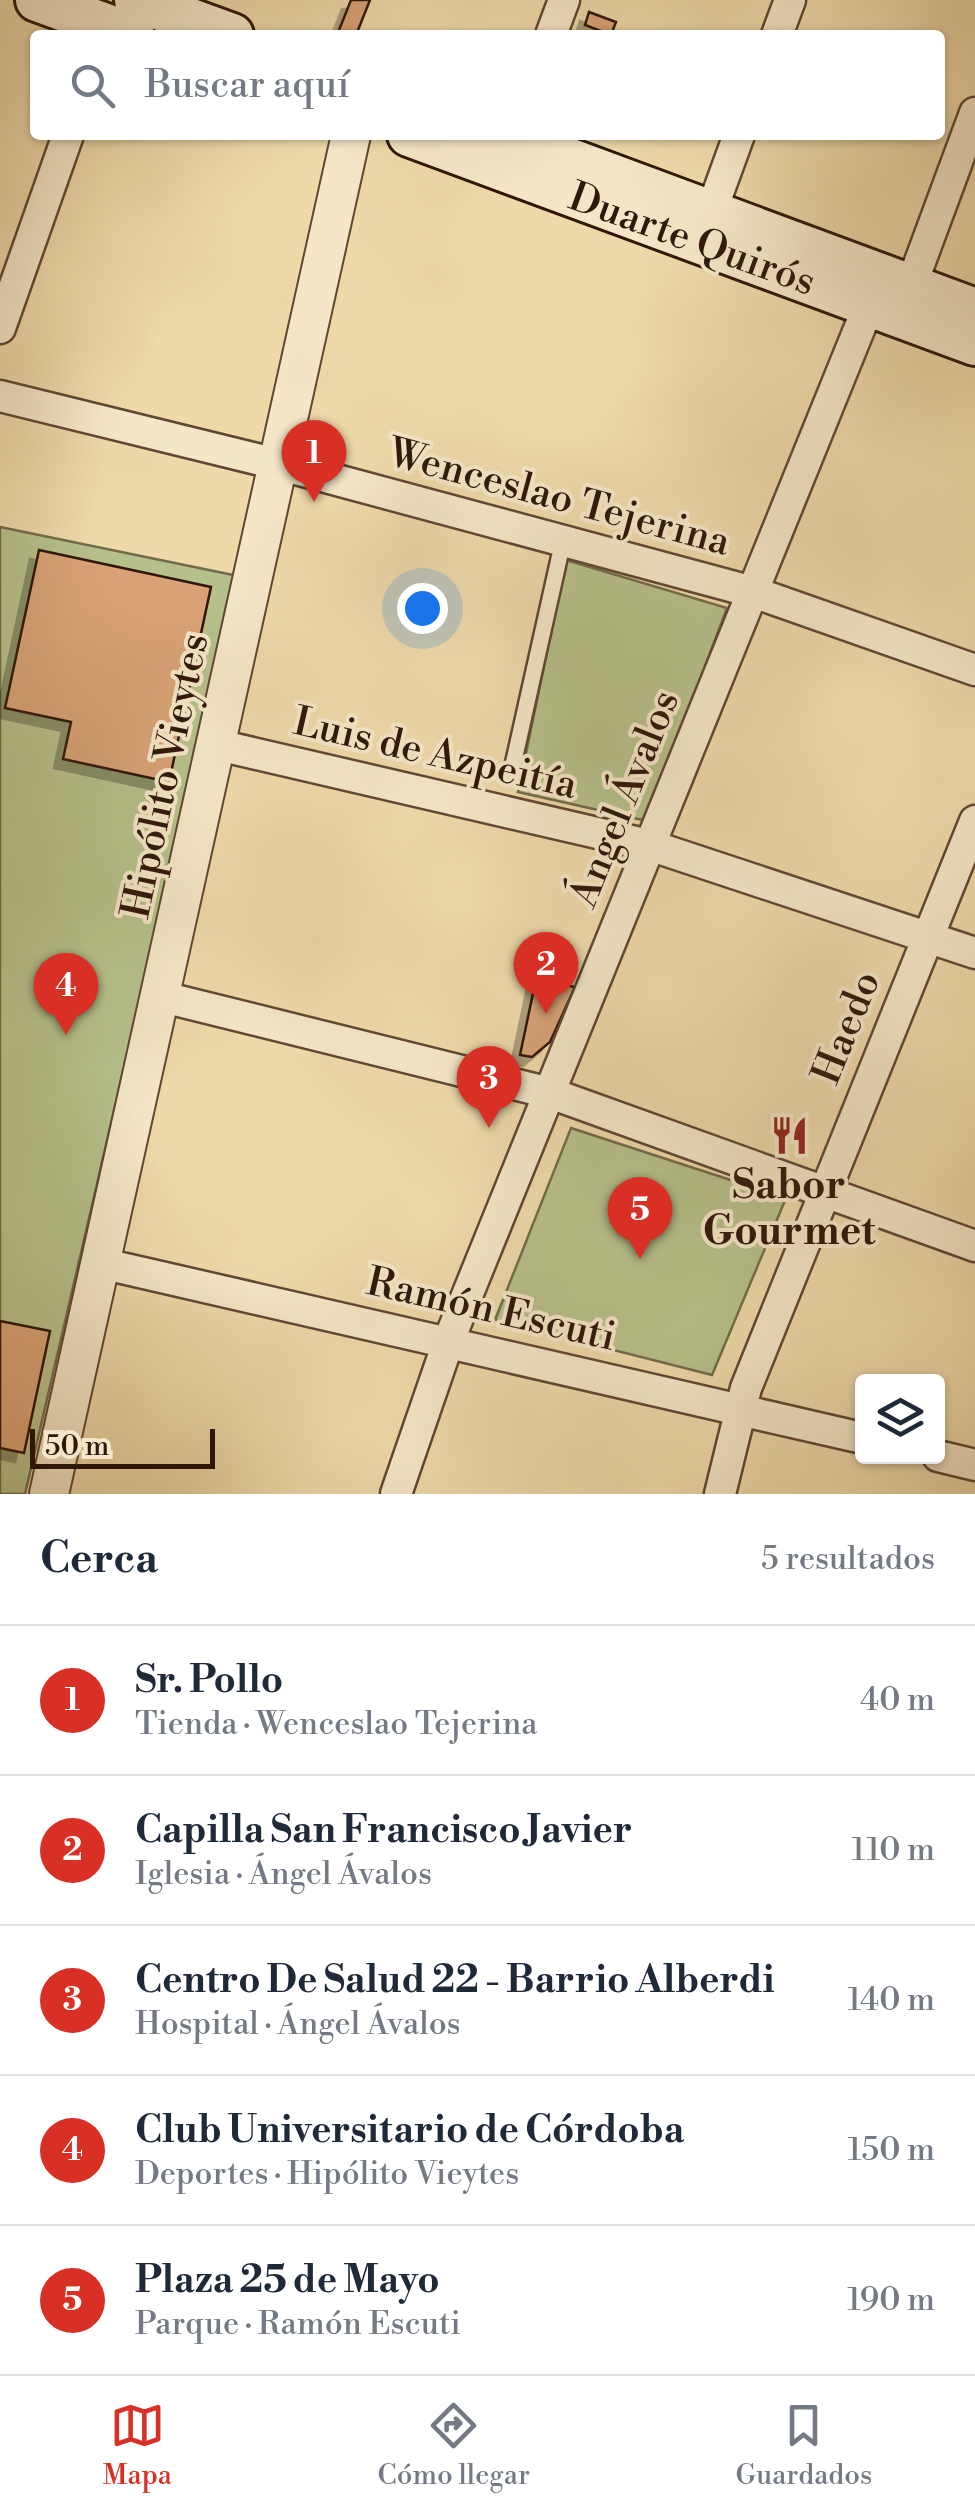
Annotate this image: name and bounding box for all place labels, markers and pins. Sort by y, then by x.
pin: 1 [282,420,346,502]
pin: 2 [514,932,578,1014]
pin: 4 [34,952,98,1035]
pin: 3 [456,1046,522,1128]
restaurant icon: Sabor Gourmet [768,1115,810,1157]
place label: Sabor Gourmet [703,1161,876,1257]
pin: 5 [608,1176,672,1259]

